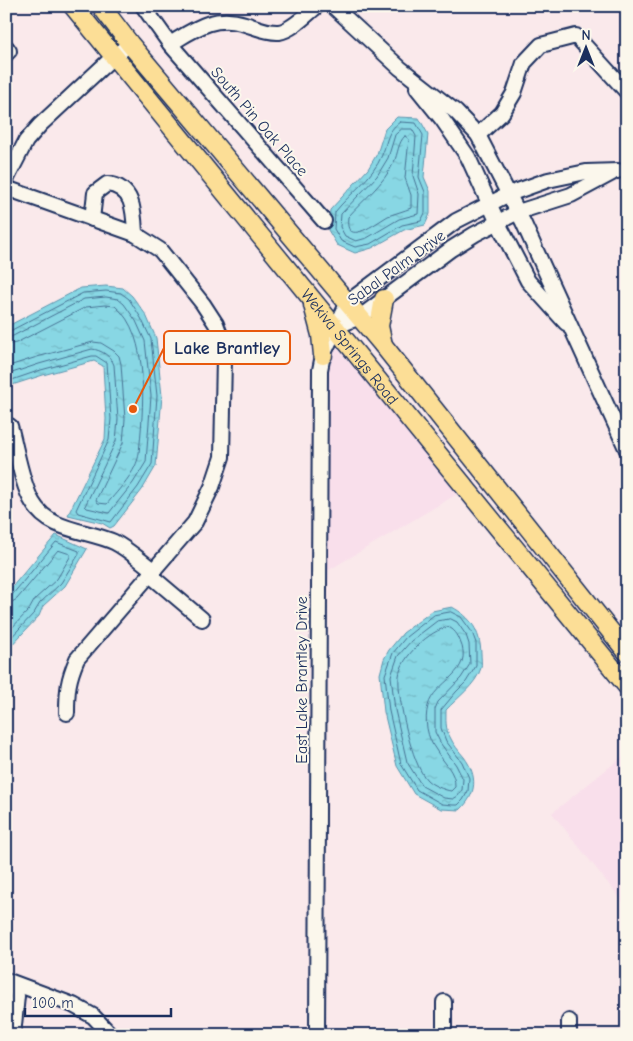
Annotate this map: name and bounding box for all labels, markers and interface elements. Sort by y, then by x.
north arrow [560,22,610,72]
text: N [581,27,591,44]
street label: South Pin Oak Place [207,63,312,180]
street label: Sabal Palm Drive [344,226,449,309]
street label: Wekiva Springs Road [297,286,402,408]
callout: Lake Brantley [164,331,290,364]
text: Lake Brantley [174,338,281,359]
street label: East Lake Brantley Drive [293,596,311,764]
scale bar [25,986,171,1018]
text: 100 m [32,994,74,1012]

